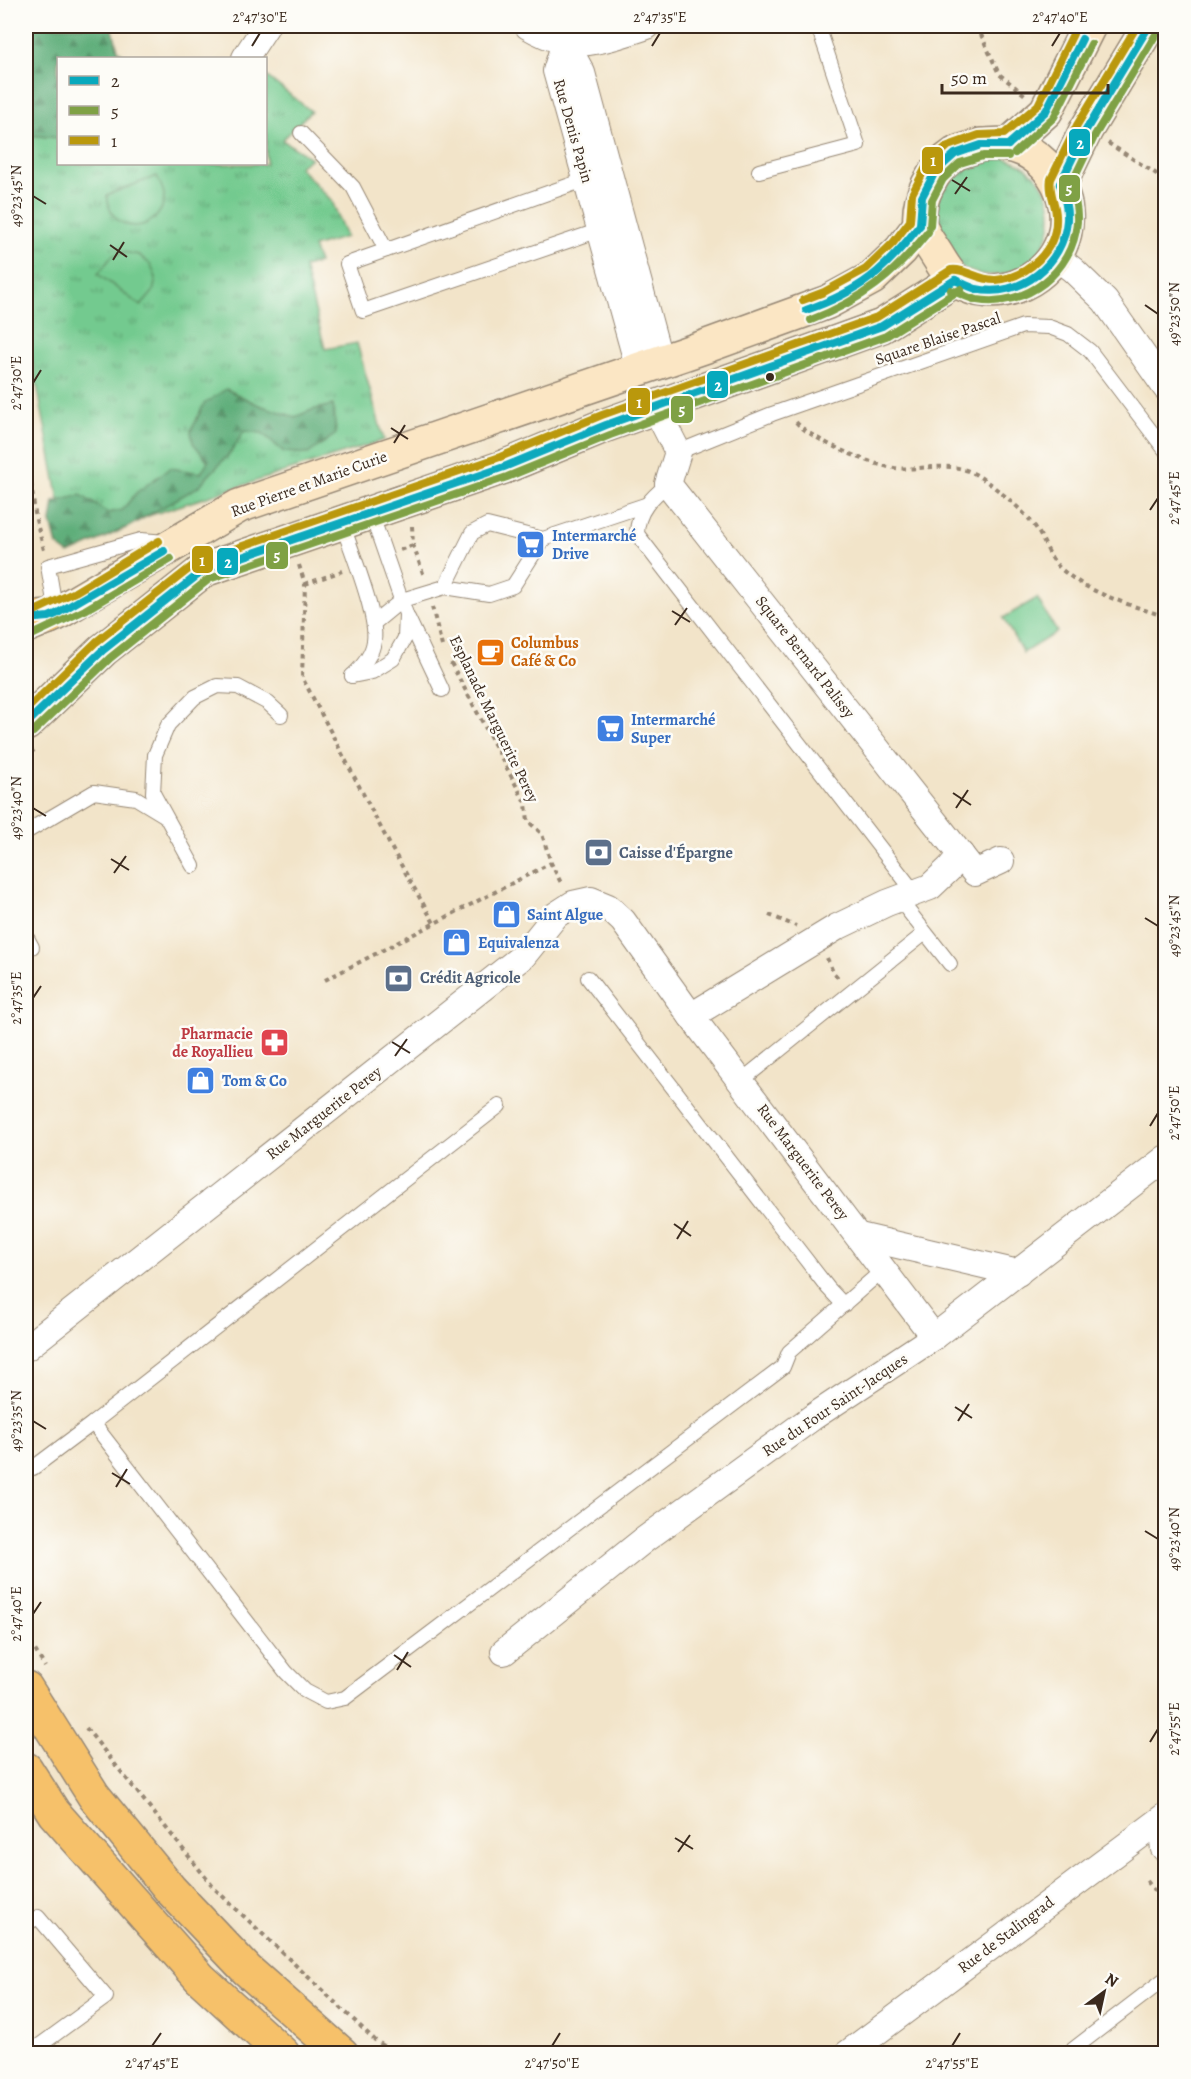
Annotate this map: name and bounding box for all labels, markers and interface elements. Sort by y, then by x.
text: 2°47'30"E [233,7,287,27]
text: 2°47'35"E [633,7,687,27]
text: 2°47'40"E [1032,7,1088,27]
legend [57,57,267,165]
scale bar [942,57,1108,95]
text: 50 m [951,66,987,90]
text: 2 [111,69,120,93]
street label: Rue Denis Papin [548,76,598,186]
text: 5 [111,99,119,123]
line badge: 2 [1068,128,1091,157]
text: 1 [111,129,117,153]
text: 2 [1076,133,1084,155]
line badge: 1 [921,146,944,175]
text: 1 [930,150,936,172]
text: 49°23'45"N [6,164,26,227]
line badge: 5 [1058,174,1081,203]
text: 5 [1066,178,1073,200]
text: 49°23'50"N [1164,282,1184,346]
street label: Square Blaise Pascal [872,307,1004,371]
text: 2°47'30"E [6,356,26,410]
line badge: 2 [706,370,729,399]
unlabelled marker [764,371,776,383]
text: 2 [714,375,722,397]
line badge: 1 [627,387,651,416]
text: 1 [636,392,642,414]
line badge: 5 [670,395,694,424]
text: 5 [679,399,686,421]
street label: Rue Pierre et Marie Curie [228,445,390,523]
text: 2°47'45"E [1164,471,1184,525]
place label: Intermarché Drive [552,525,636,565]
supermarket icon: Intermarché Drive [515,529,547,561]
line badge: 5 [265,541,289,570]
line badge: 1 [191,545,214,574]
text: 5 [274,545,281,567]
line badge: 2 [216,547,239,576]
text: 1 [199,550,205,572]
text: 2 [224,552,232,574]
street label: Square Bernard Palissy [750,591,860,723]
street label: Esplanade Marguerite Perey [444,632,544,807]
place label: Columbus Café & Co [511,632,579,672]
cafe icon: Columbus Café & Co [474,636,506,668]
place label: Intermarché Super [631,709,715,749]
supermarket icon: Intermarché Super [594,713,626,745]
text: 49°23'40"N [6,776,26,840]
bank icon: Caisse d'Épargne [582,837,614,869]
place label: Caisse d'Épargne [619,842,733,864]
text: 49°23'45"N [1164,894,1184,957]
shop icon: Saint Algue [490,899,522,931]
place label: Saint Algue [527,904,603,926]
shop icon: Equivalenza [441,927,473,959]
place label: Equivalenza [478,932,560,954]
bank icon: Crédit Agricole [383,962,415,994]
place label: Crédit Agricole [420,967,521,989]
text: 2°47'35"E [6,971,26,1025]
place label: Pharmacie de Royallieu [172,1023,253,1063]
pharmacy icon: Pharmacie de Royallieu [258,1027,290,1059]
street label: Rue Marguerite Perey [262,1060,387,1165]
shop icon: Tom & Co [185,1065,217,1097]
place label: Tom & Co [222,1070,287,1092]
text: 2°47'50"E [1164,1085,1184,1141]
street label: Rue Marguerite Perey [752,1099,855,1226]
street label: Rue du Four Saint-Jacques [758,1348,912,1462]
text: 49°23'35"N [6,1390,26,1452]
text: 49°23'40"N [1164,1507,1184,1571]
text: 2°47'40"E [6,1586,26,1642]
text: 2°47'55"E [1164,1702,1184,1756]
street label: Rue de Stalingrad [953,1891,1059,1979]
north arrow [1074,1962,1134,2022]
text: N [1101,1968,1123,1993]
text: 2°47'45"E [125,2053,179,2073]
text: 2°47'50"E [524,2053,580,2073]
text: 2°47'55"E [925,2053,979,2073]

